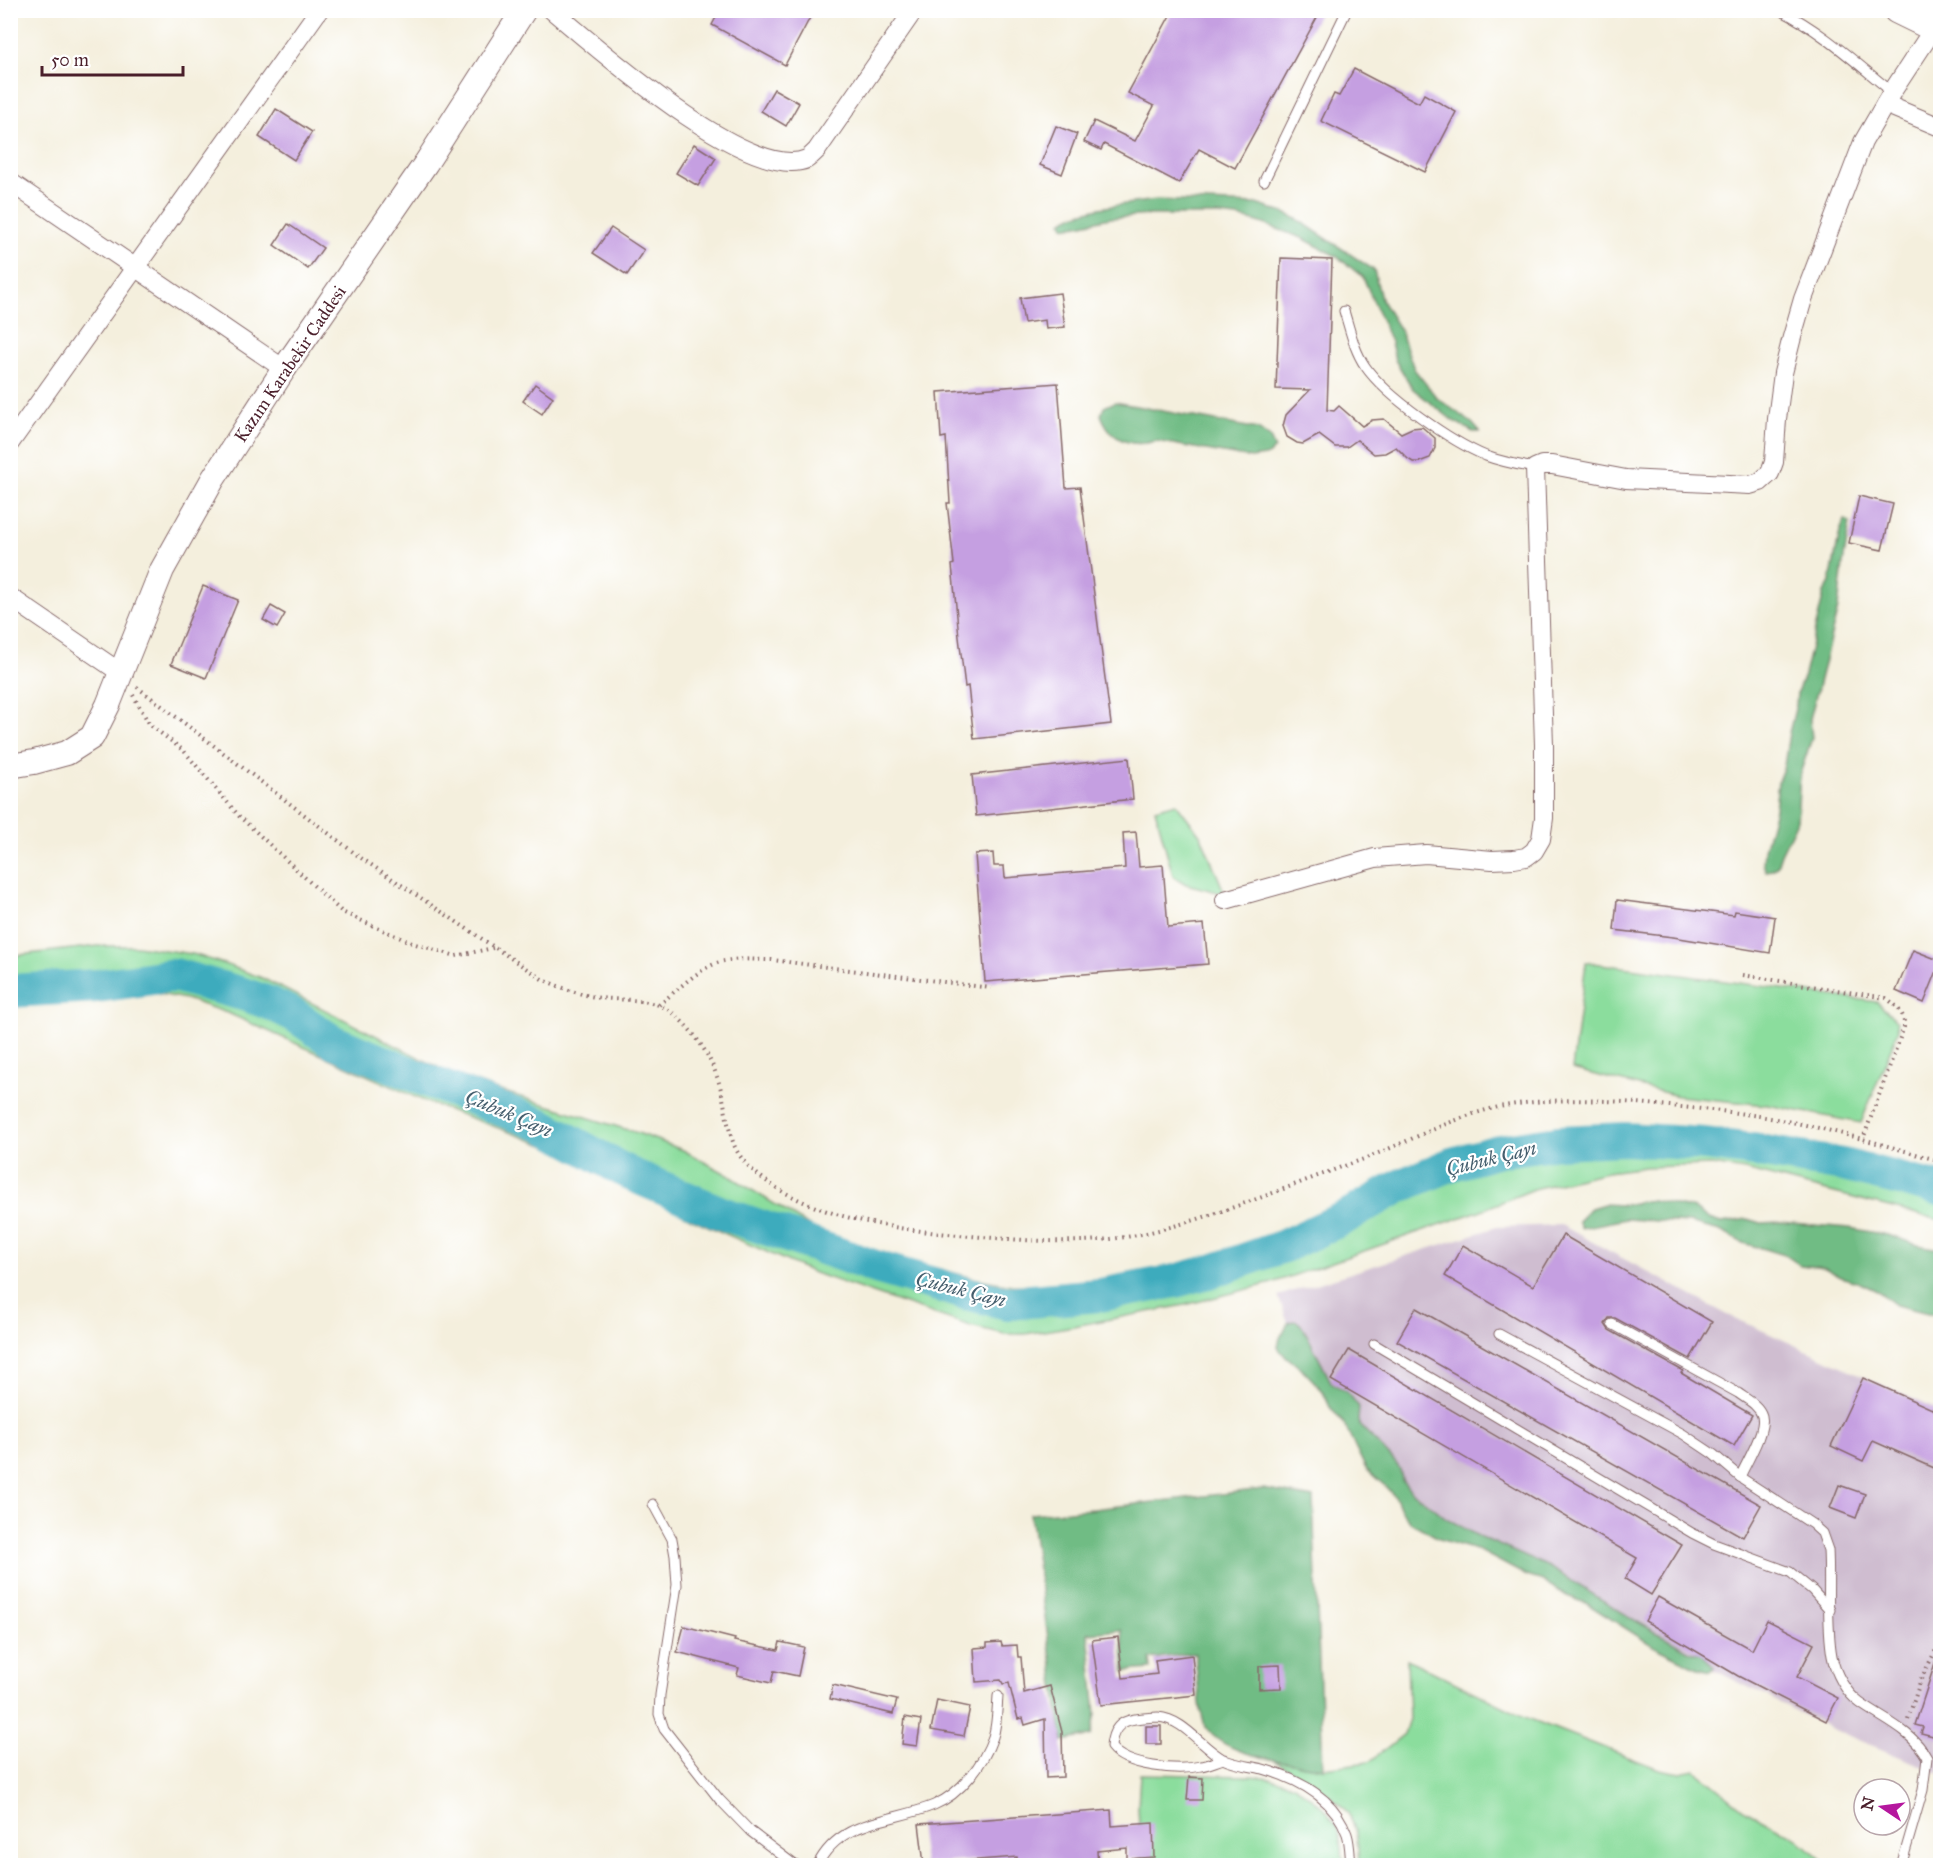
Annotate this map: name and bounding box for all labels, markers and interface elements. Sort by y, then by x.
scale bar [42,39,183,77]
text: 50 m [51,49,89,71]
street label: Kazım Karabekir Caddesi [229,281,351,447]
water label: Çubuk Çayı [462,1084,556,1142]
water label: Çubuk Çayı [1443,1135,1539,1181]
water label: Çubuk Çayı [913,1266,1009,1312]
north arrow [1852,1777,1912,1837]
text: N [1857,1795,1879,1812]

